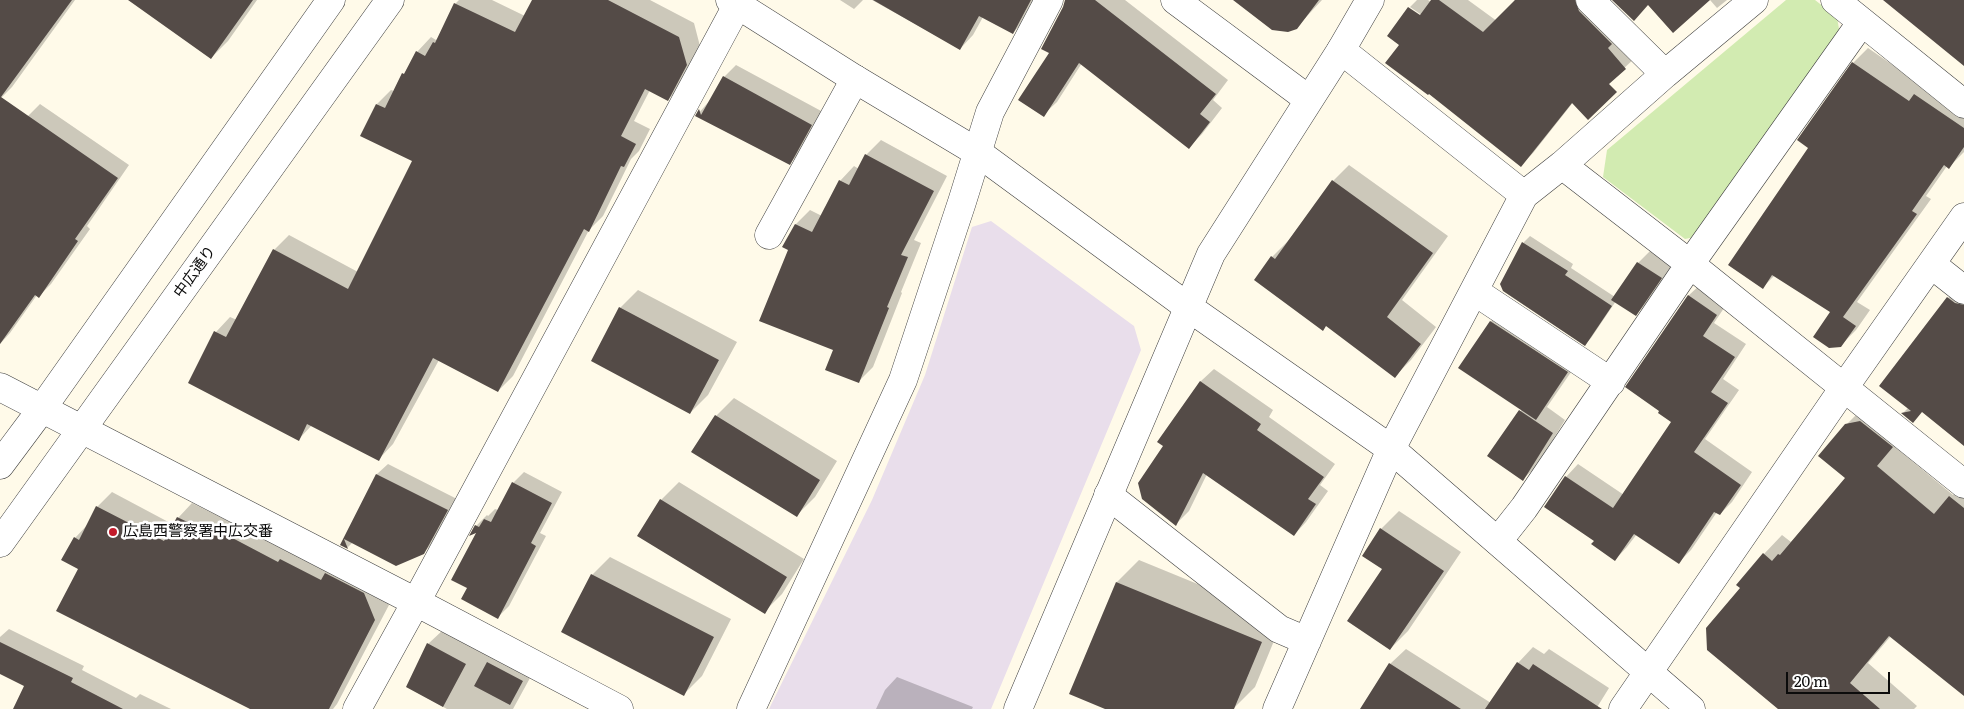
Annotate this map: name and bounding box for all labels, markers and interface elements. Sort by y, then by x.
street label: 中広通り [170,242,220,302]
place label: 広島西警察署中広交番 [123,523,273,541]
marker: 広島西警察署中広交番 [107,526,119,538]
scale bar [1789,662,1893,694]
text: 20 m [1794,669,1828,692]

